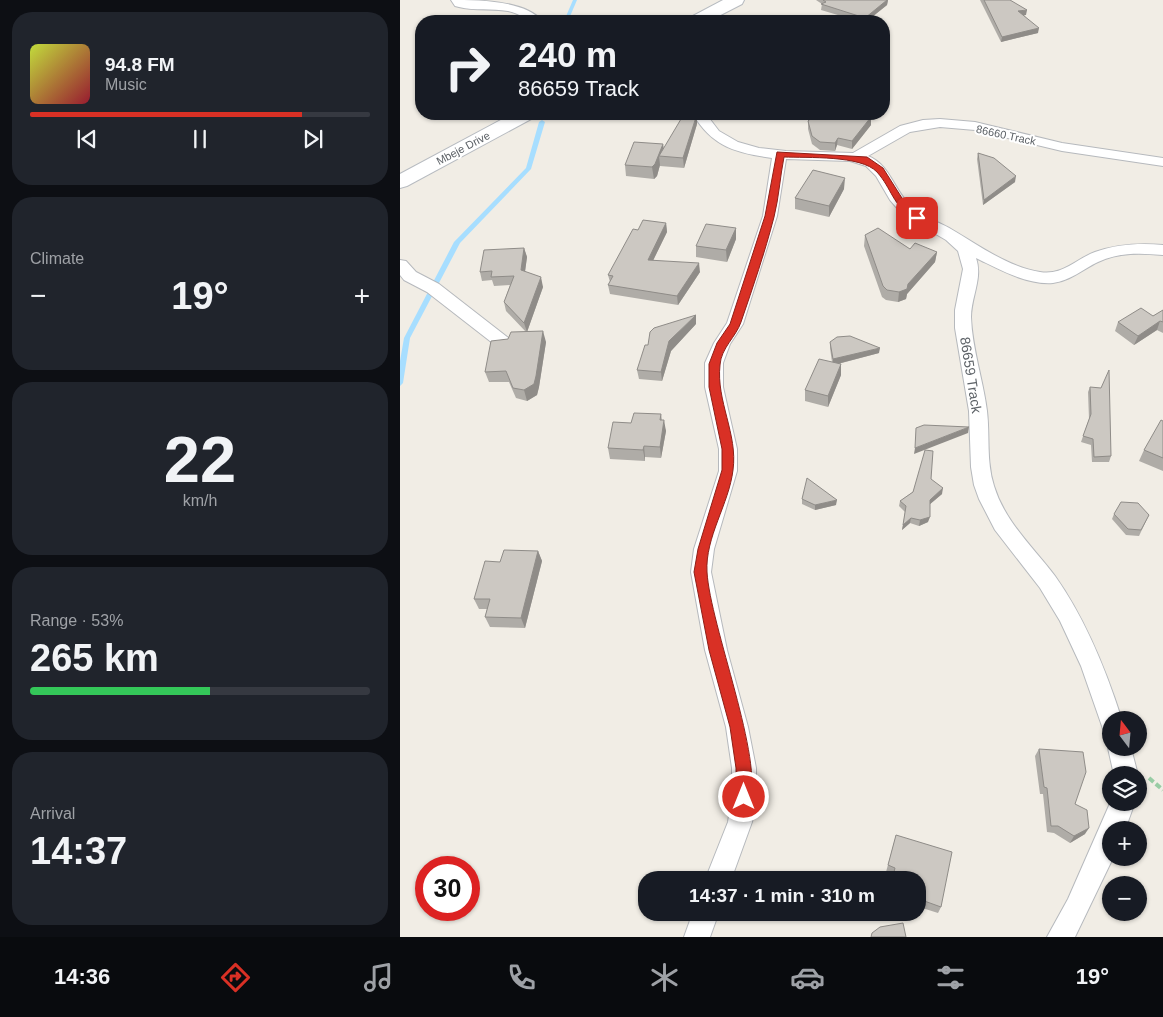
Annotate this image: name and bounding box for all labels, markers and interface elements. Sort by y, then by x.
icon: right [435,35,500,100]
text: 240 m [518,35,617,74]
text: 94.8 FM [105,54,175,75]
text: Music [105,76,147,93]
text: 86659 Track [518,76,639,101]
street label: 86660 Track [975,123,1037,147]
icon: previous [73,125,101,153]
icon: pause [186,125,214,153]
icon: next [299,125,327,153]
street label: Mbeje Drive [434,129,492,167]
pin [896,197,938,239]
icon: arrive [903,204,931,232]
text: Climate [30,250,84,267]
text: 19° [171,275,229,317]
text: − [30,280,46,311]
text: + [354,280,370,311]
street label: 86659 Track [957,336,985,415]
text: 22 [164,423,236,496]
text: km/h [183,492,217,509]
text: Range · 53% [30,612,123,629]
text: 265 km [30,637,159,679]
north arrow [1102,711,1148,756]
map controls [1102,711,1147,921]
button: layers [1102,766,1147,811]
position arrow [717,770,769,822]
text: Arrival [30,805,75,822]
button: + [1102,821,1147,866]
text: 14:37 [30,830,127,872]
speed limit sign: 30 [415,856,480,921]
button: − [1102,876,1147,921]
text: 14:37 · 1 min · 310 m [689,885,875,906]
icon: directions [218,960,253,995]
icon: music [361,960,396,995]
icon: phone [504,960,539,995]
icon: climate [647,960,682,995]
icon: car [790,960,825,995]
icon: filters [933,960,968,995]
text: 14:36 [54,964,110,989]
text: 19° [1076,964,1109,989]

